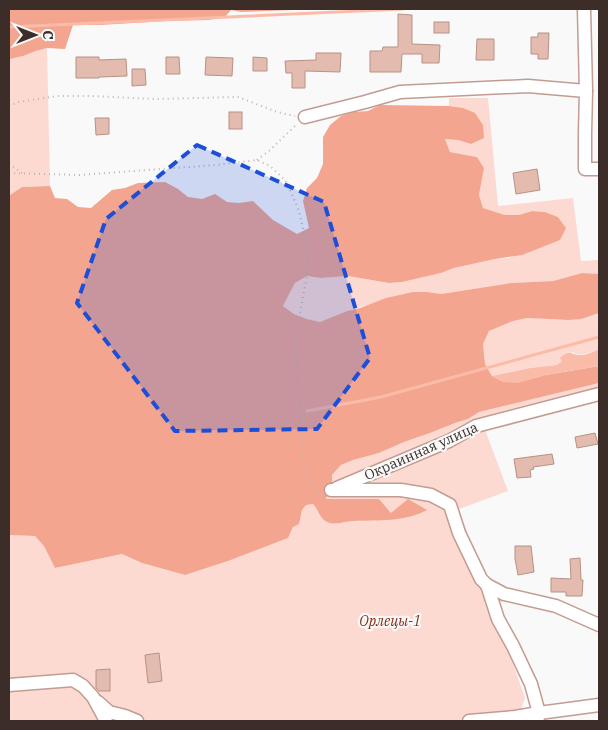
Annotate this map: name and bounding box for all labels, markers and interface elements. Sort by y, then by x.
north arrow [10,10,60,60]
text: С [39,30,57,40]
street label: Окраинная улица [361,418,481,484]
park label: Орлецы-1 [359,612,421,630]

